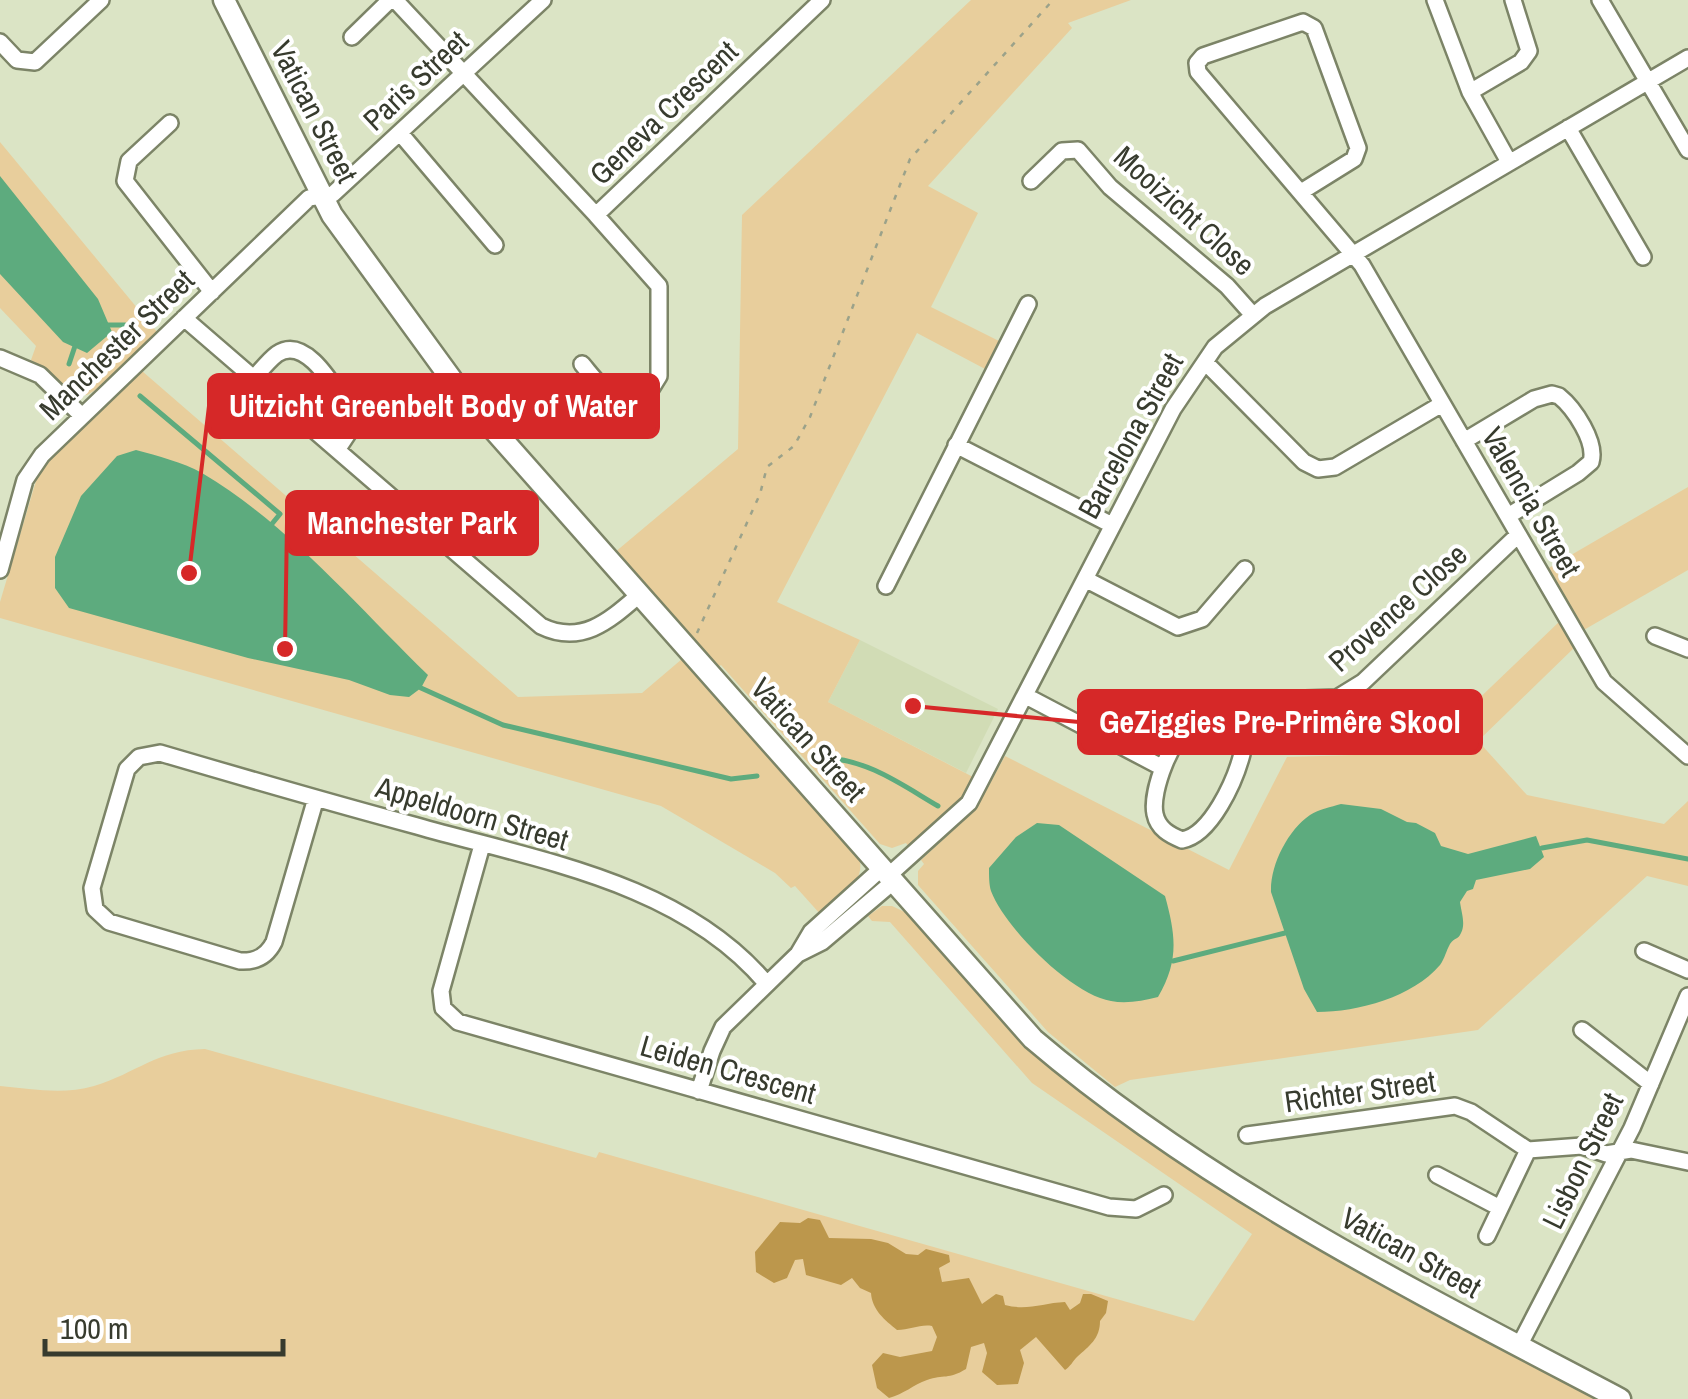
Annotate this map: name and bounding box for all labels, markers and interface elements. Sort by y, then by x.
street label: Paris Street [354,21,477,139]
street label: Geneva Crescent [581,31,746,193]
street label: Vatican Street [262,34,368,189]
street label: Mooizicht Close [1106,136,1264,284]
street label: Manchester Street [30,260,203,428]
street label: Barcelona Street [1068,346,1192,525]
callout: Uitzicht Greenbelt Body of Water [209,375,658,437]
text: Uitzicht Greenbelt Body of Water [229,384,638,427]
street label: Valencia Street [1473,419,1591,584]
callout: Manchester Park [287,492,537,554]
text: Manchester Park [307,501,517,544]
street label: Provence Close [1319,534,1475,680]
street label: Vatican Street [742,669,875,810]
callout: GeZiggies Pre-Primêre Skool [1079,691,1481,753]
text: GeZiggies Pre-Primêre Skool [1099,700,1461,743]
street label: Appeldoorn Street [370,766,573,860]
street label: Leiden Crescent [636,1025,821,1113]
street label: Richter Street [1282,1061,1438,1121]
street label: Lisbon Street [1532,1086,1632,1235]
street label: Vatican Street [1334,1197,1489,1307]
scale bar [45,1294,282,1356]
text: 100 m [60,1308,128,1348]

